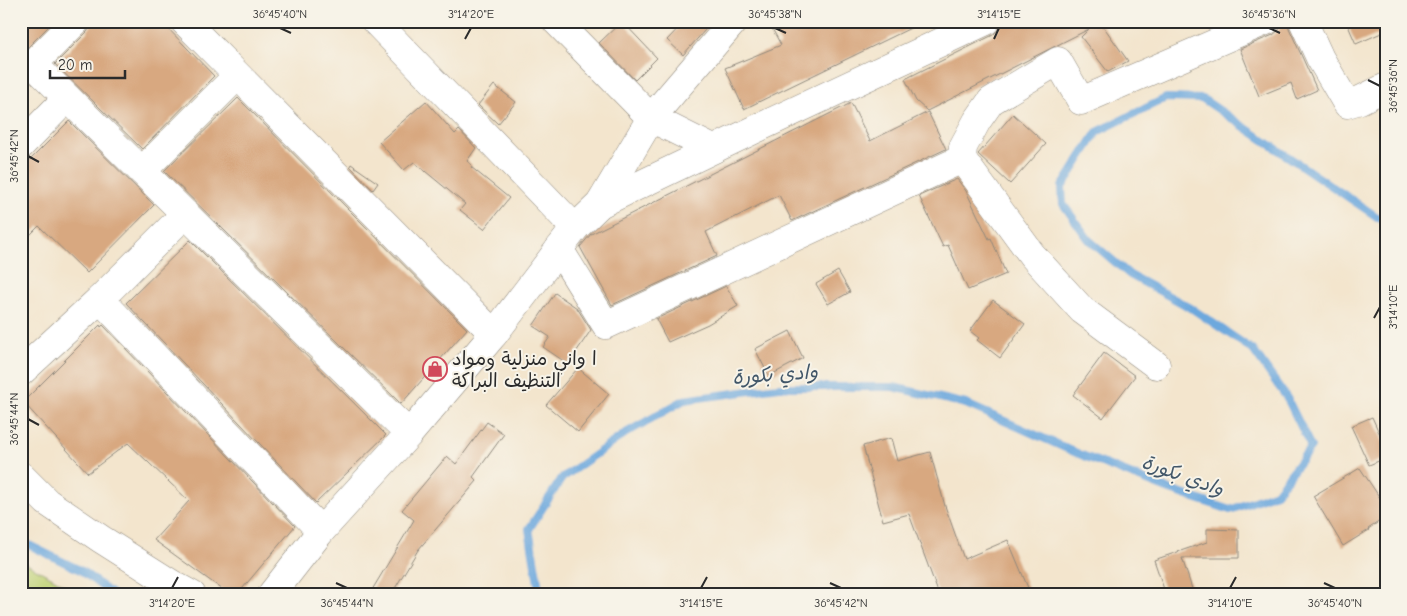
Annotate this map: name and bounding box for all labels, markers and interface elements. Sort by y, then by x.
text: 36°45'40"N [253,7,307,21]
text: 3°14'20"E [448,7,494,21]
text: 36°45'38"N [748,7,802,21]
text: 3°14'15"E [977,7,1021,21]
text: 36°45'36"N [1242,7,1296,21]
scale bar [50,48,125,80]
text: 20 m [58,56,92,74]
text: 36°45'36"N [1386,59,1400,113]
text: 36°45'42"N [7,129,21,183]
text: 3°14'10"E [1386,285,1400,329]
place label: ا واني منزلية ومواد التنظيف البراكة [452,348,597,392]
shop icon: ا واني منزلية ومواد التنظيف البراكة [422,356,448,382]
water label: وادي بكورة [732,360,819,392]
text: 36°45'44"N [7,392,21,446]
water label: وادي بكورة [1138,450,1228,504]
text: 3°14'20"E [149,596,195,610]
text: 36°45'44"N [320,596,374,610]
text: 3°14'15"E [679,596,723,610]
text: 36°45'42"N [814,596,868,610]
text: 3°14'10"E [1208,596,1252,610]
text: 36°45'40"N [1308,596,1362,610]

